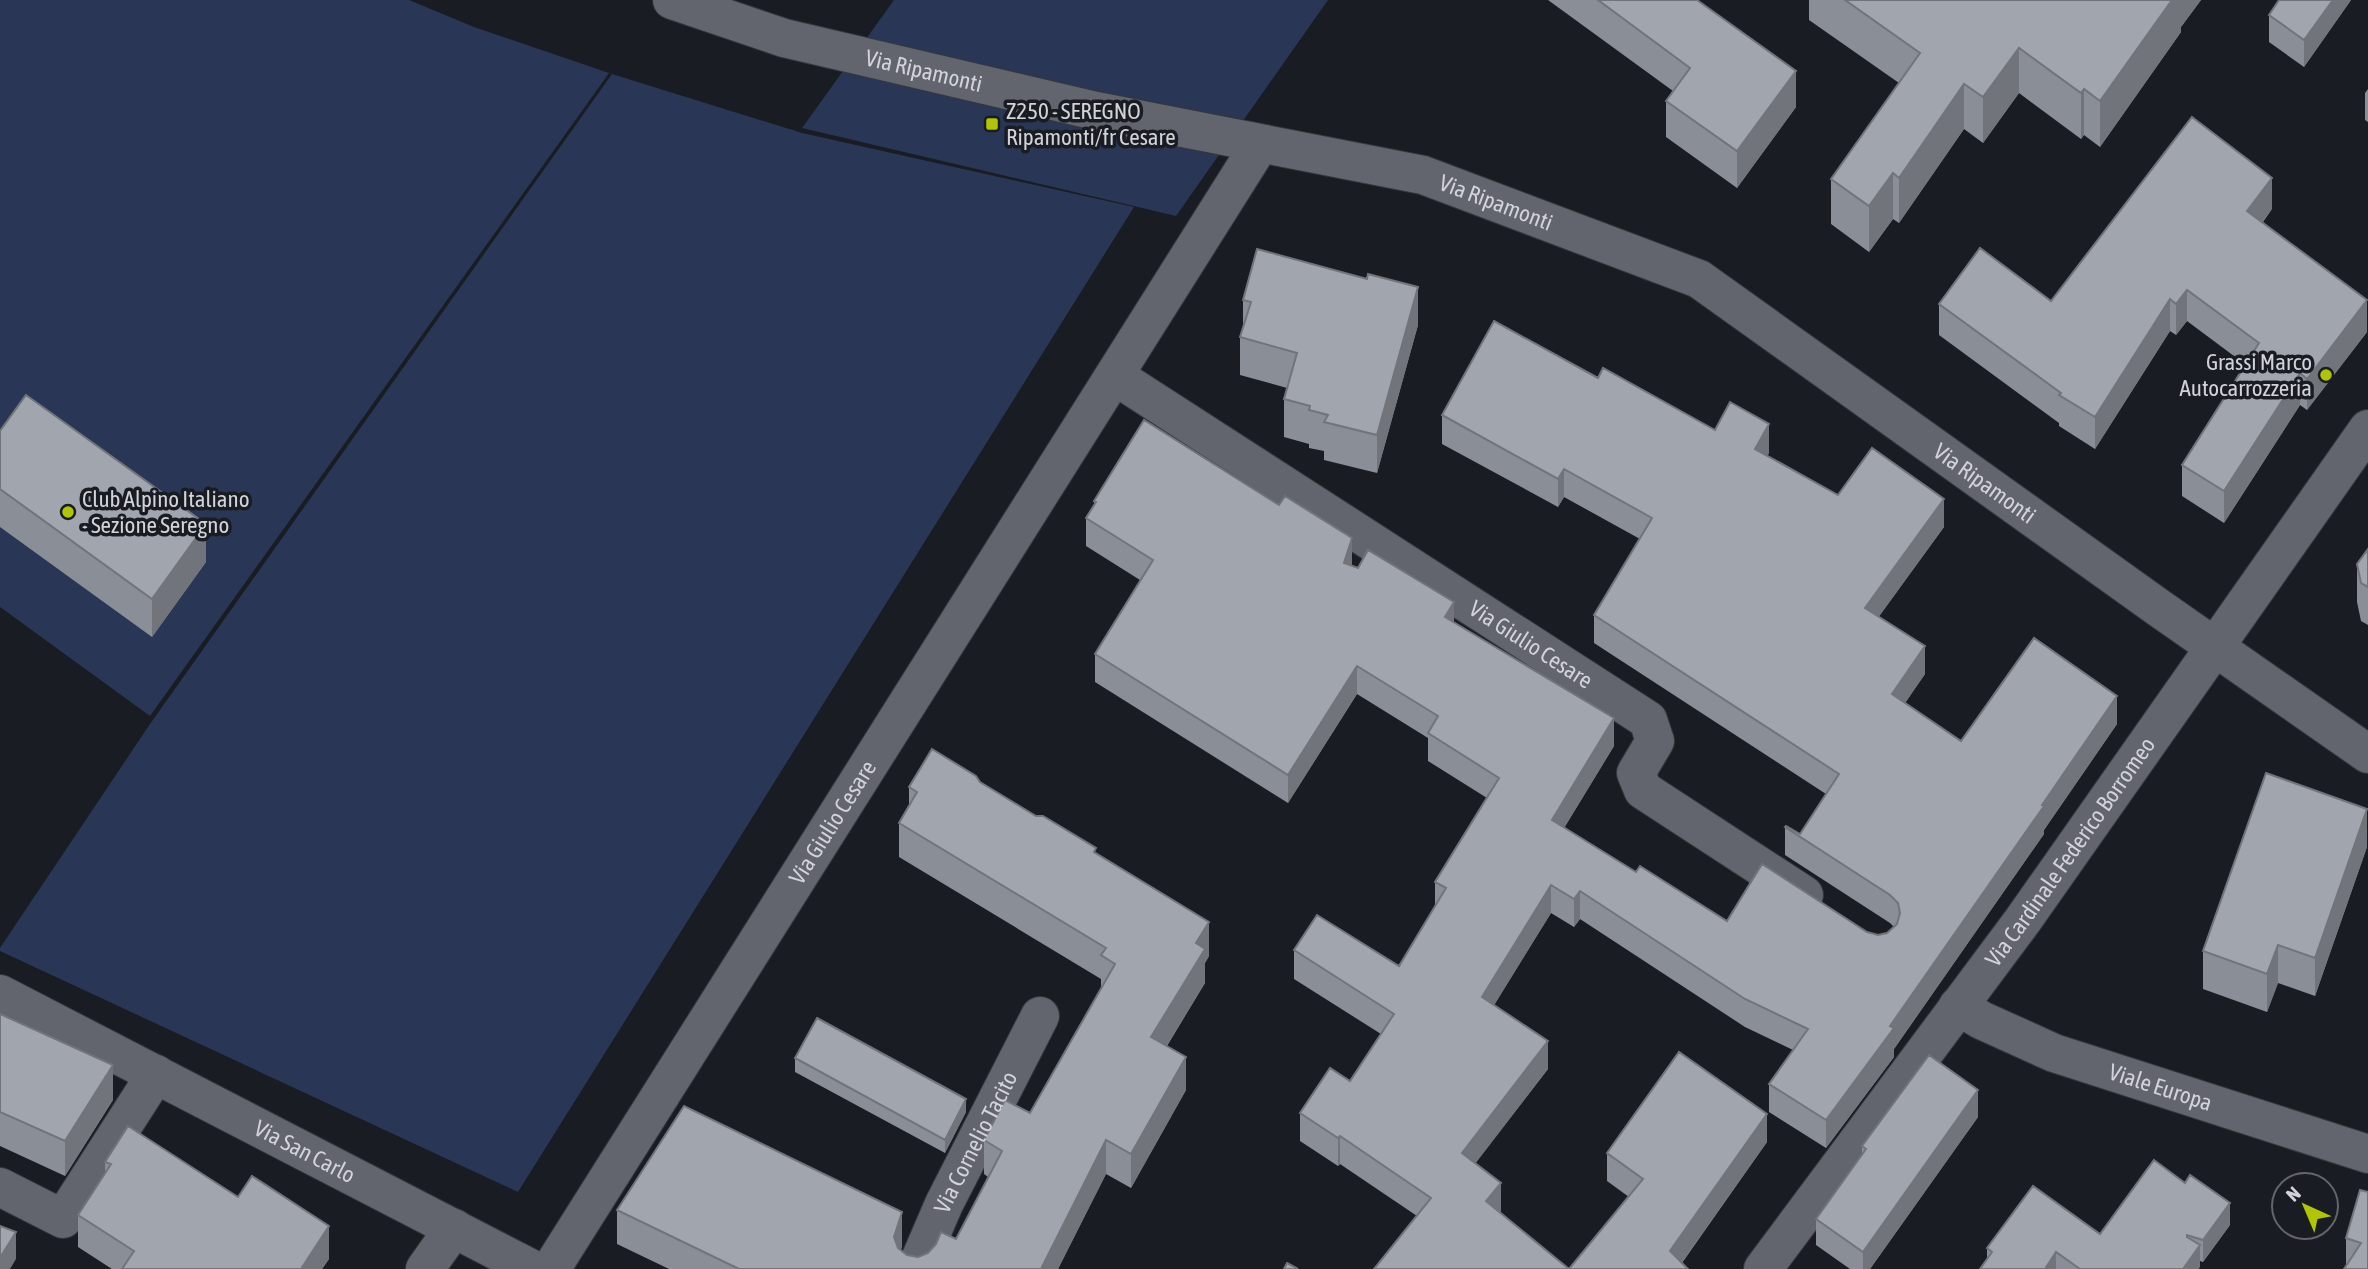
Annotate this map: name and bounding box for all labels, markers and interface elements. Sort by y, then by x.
street label: Via Ripamonti [863,44,985,97]
place label: Z250 - SEREGNO Ripamonti/fr Cesare [1006,98,1176,150]
marker: Z250 - SEREGNO Ripamonti/fr Cesare [984,116,1000,132]
street label: Via Ripamonti [1436,169,1556,236]
place label: Grassi Marco Autocarrozzeria [2180,349,2312,401]
marker: Grassi Marco Autocarrozzeria [2318,367,2334,383]
street label: Via Ripamonti [1929,438,2041,529]
place label: Club Alpino Italiano - Sezione Seregno [82,486,250,538]
marker: Club Alpino Italiano - Sezione Seregno [60,504,76,520]
street label: Via Giulio Cesare [1464,595,1597,694]
street label: Via Cardinale Federico Borromeo [1980,732,2160,972]
street label: Via Giulio Cesare [784,756,881,889]
street label: Viale Europa [2106,1059,2215,1116]
street label: Via Cornelio Tacito [929,1067,1022,1217]
street label: Via San Carlo [250,1115,359,1188]
north arrow [2270,1171,2340,1241]
text: N [2282,1182,2305,1206]

